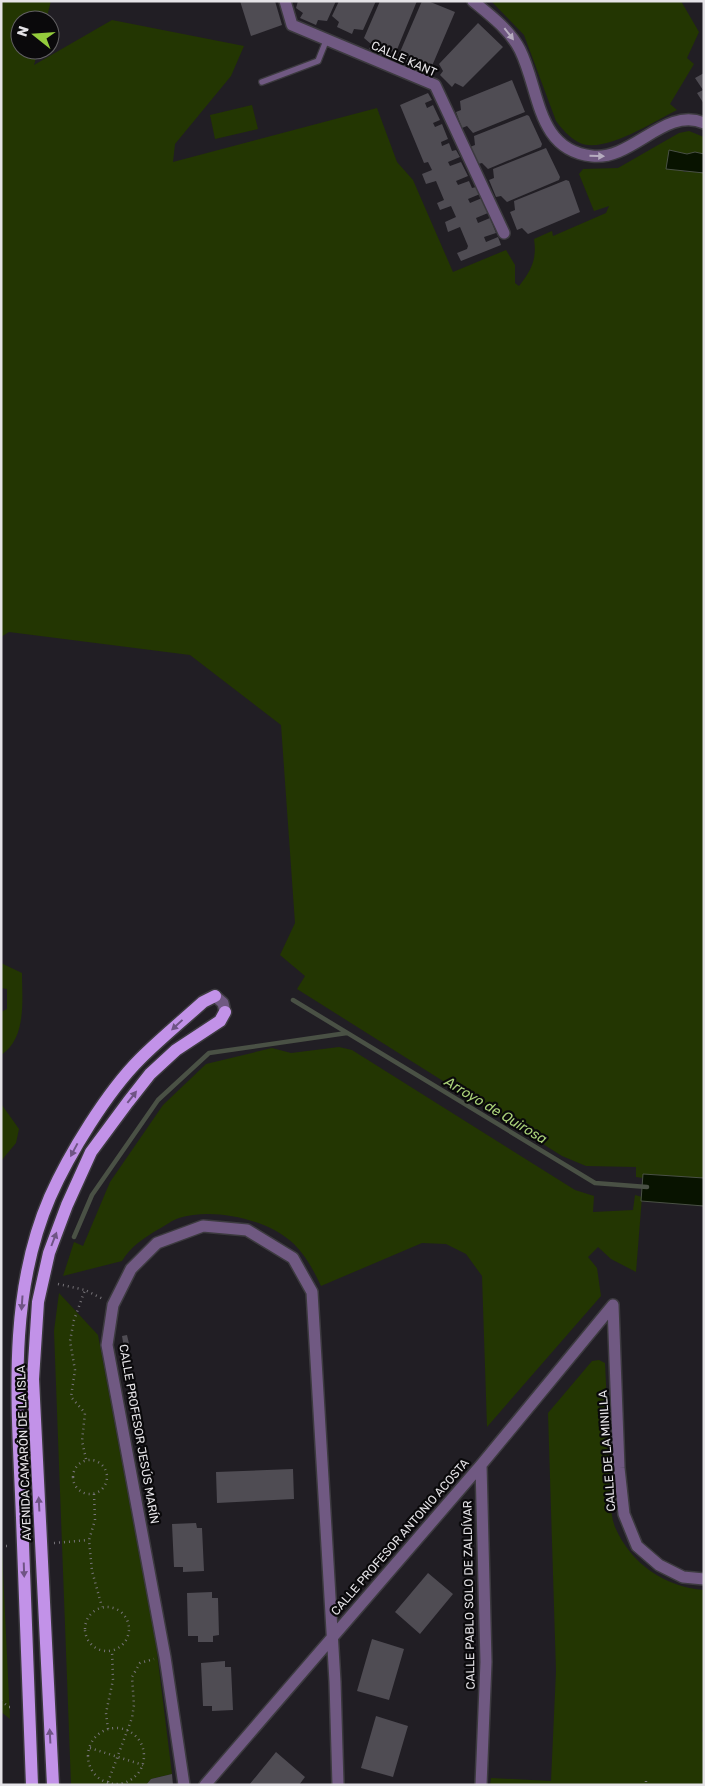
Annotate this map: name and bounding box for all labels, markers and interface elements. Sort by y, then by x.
north arrow [10,10,60,60]
text: N [13,24,33,39]
one-way arrow [503,28,514,41]
street label: CALLE KANT [369,38,439,80]
one-way arrow [589,152,605,160]
one-way arrow [171,1020,184,1031]
water label: Arroyo de Quirosa [441,1073,550,1148]
one-way arrow [126,1091,137,1104]
one-way arrow [70,1143,79,1157]
one-way arrow [50,1231,58,1246]
one-way arrow [17,1295,25,1311]
street label: CALLE PROFESOR JESÚS MARÍN [116,1343,162,1525]
street label: AVENIDA CAMARÓN DE LA ISLA [14,1365,34,1541]
street label: CALLE DE LA MINILLA [596,1390,618,1512]
street label: CALLE PROFESOR ANTONIO ACOSTA [328,1456,472,1618]
one-way arrow [35,1496,43,1512]
street label: CALLE PABLO SOLO DE ZALDÍVAR [460,1500,478,1690]
one-way arrow [20,1562,28,1578]
one-way arrow [46,1728,54,1744]

